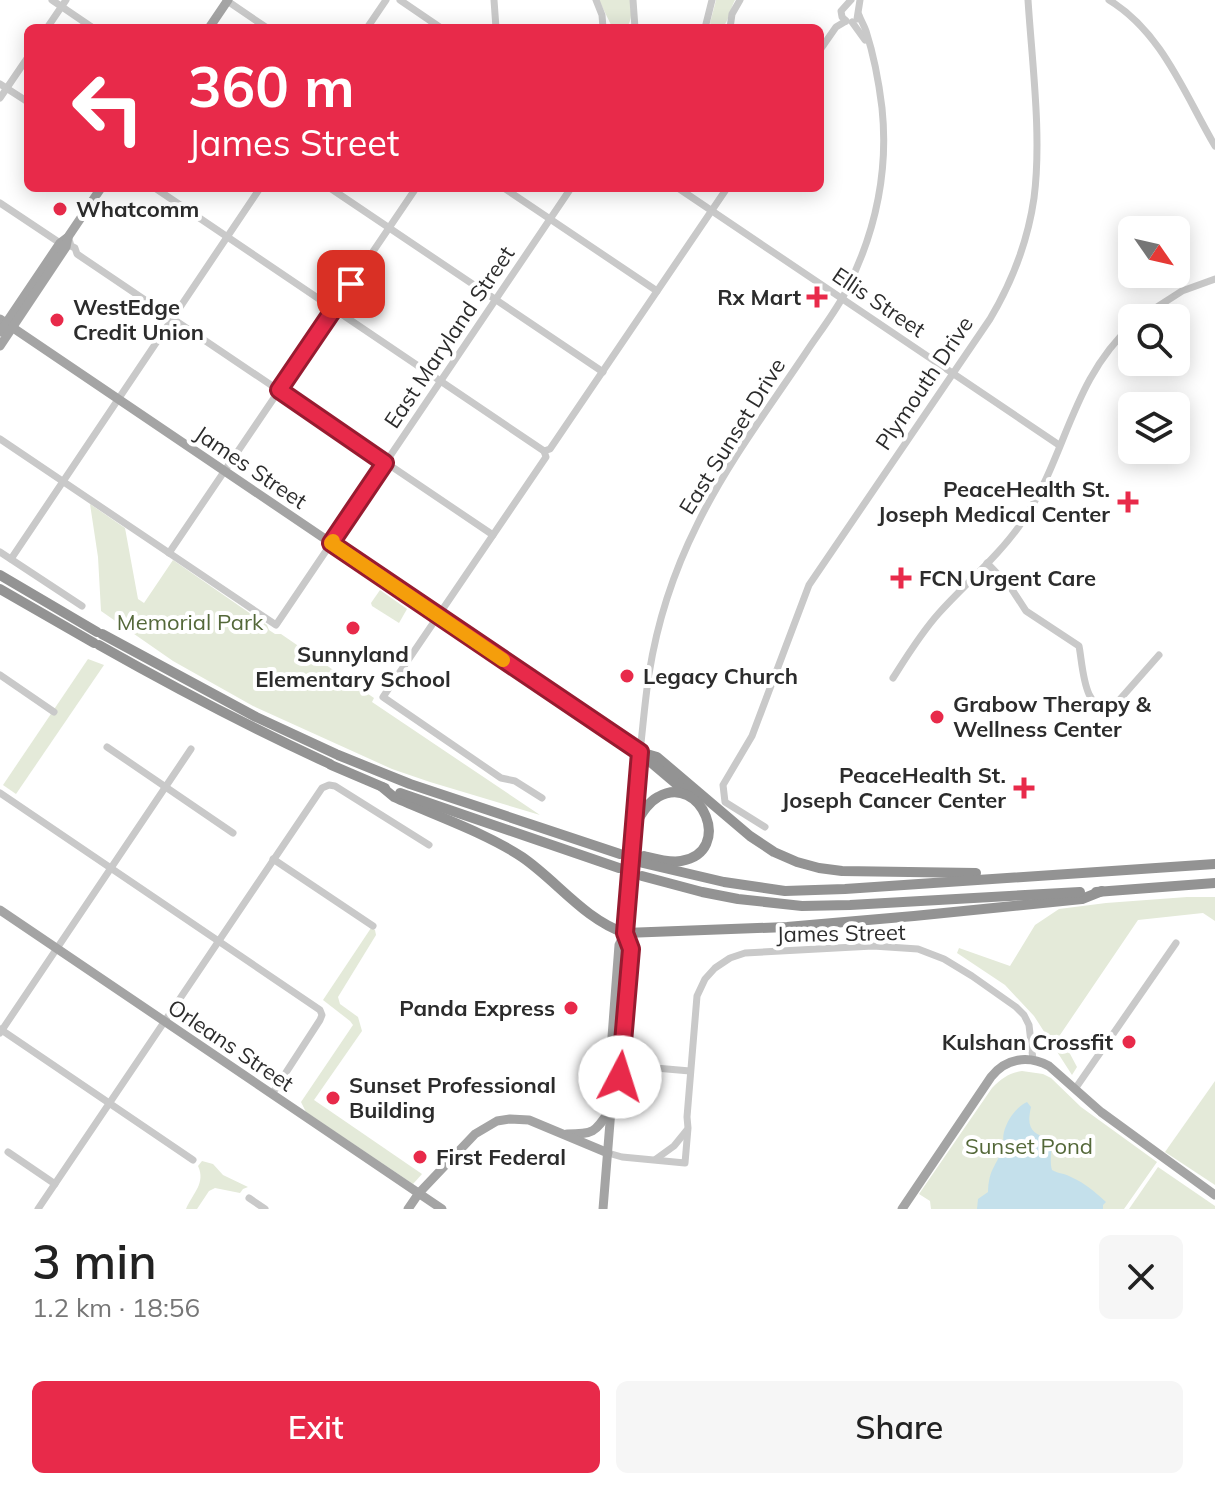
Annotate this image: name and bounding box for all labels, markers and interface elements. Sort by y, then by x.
text: 360 m [188,51,355,121]
icon: left [56,56,160,160]
text: James Street [188,120,399,165]
place label: Whatcomm [76,195,199,223]
marker: Whatcomm [51,200,69,218]
north arrow [1118,216,1190,288]
map controls [1118,216,1190,464]
street label: East Maryland Street [378,240,521,433]
pin [317,250,385,318]
street label: Ellis Street [827,261,931,343]
icon: arrive [329,262,373,306]
place label: Rx Mart [717,283,801,311]
marker: Rx Mart [808,288,826,306]
place label: WestEdge Credit Union [73,293,204,346]
button: search [1118,304,1190,376]
marker: WestEdge Credit Union [48,311,66,329]
street label: Plymouth Drive [869,311,979,455]
street label: East Sunset Drive [673,353,791,519]
button: layers [1118,392,1190,464]
street label: James Street [190,419,313,515]
place label: PeaceHealth St. Joseph Medical Center [877,475,1110,528]
marker: PeaceHealth St. Joseph Medical Center [1117,491,1139,513]
place label: FCN Urgent Care [919,564,1096,592]
marker: FCN Urgent Care [890,567,912,589]
park label: Memorial Park [117,608,264,636]
marker: Sunnyland Elementary School [344,619,362,637]
place label: Sunnyland Elementary School [255,640,451,693]
place label: Legacy Church [643,662,798,690]
marker: Legacy Church [618,667,636,685]
place label: Grabow Therapy & Wellness Center [953,690,1152,743]
marker: Grabow Therapy & Wellness Center [928,708,946,726]
place label: PeaceHealth St. Joseph Cancer Center [781,761,1006,814]
marker: PeaceHealth St. Joseph Cancer Center [1013,777,1035,799]
street label: James Street [776,918,906,948]
street label: Orleans Street [163,993,299,1098]
place label: Panda Express [399,994,555,1022]
marker: Panda Express [562,999,580,1017]
place label: Kulshan Crossfit [942,1028,1113,1056]
marker: Kulshan Crossfit [1120,1033,1138,1051]
position arrow [578,1035,662,1119]
place label: Sunset Professional Building [349,1071,556,1124]
marker: Sunset Professional Building [324,1089,342,1107]
park label: Sunset Pond [965,1132,1093,1160]
place label: First Federal [436,1143,566,1171]
marker: First Federal [411,1148,429,1166]
text: 3 min [32,1231,157,1291]
button: close [1099,1235,1183,1319]
text: 1.2 km · 18:56 [32,1291,200,1324]
button: Exit [32,1381,600,1473]
button: Share [616,1381,1183,1473]

